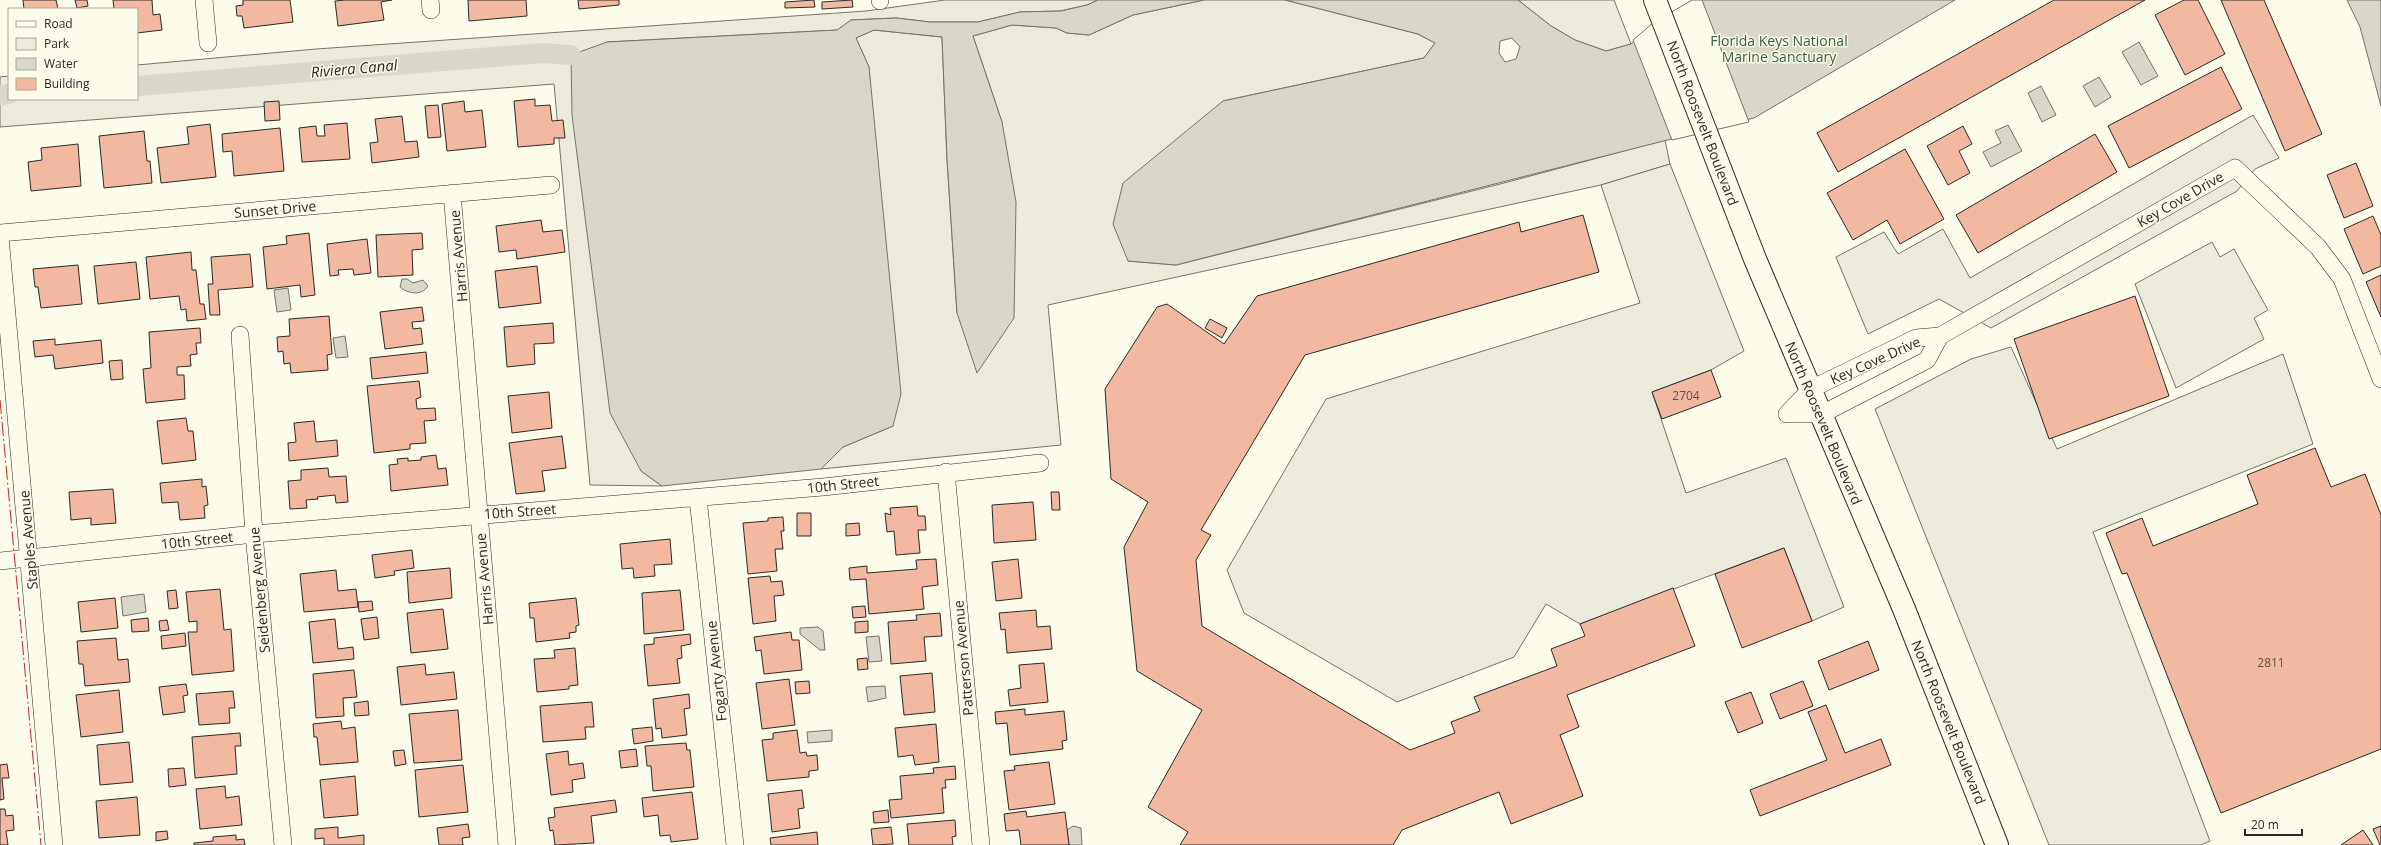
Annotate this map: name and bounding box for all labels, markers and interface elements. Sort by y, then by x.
legend [8,8,138,100]
text: Road [44,15,73,32]
park label: Florida Keys National Marine Sanctuary [1710,31,1848,66]
text: Park [44,35,70,52]
street label: North Roosevelt Boulevard [1663,38,1743,208]
water label: Riviera Canal [310,54,399,82]
text: Water [44,55,78,72]
text: Building [44,75,90,92]
street label: Key Cove Drive [2133,166,2227,232]
street label: Sunset Drive [233,196,317,222]
street label: Harris Avenue [445,209,471,303]
street label: Key Cove Drive [1827,332,1923,388]
street label: North Roosevelt Boulevard [1781,339,1867,507]
house number: 2704 [1672,387,1700,404]
street label: 10th Street [806,471,880,497]
street label: Staples Avenue [14,490,42,590]
street label: 10th Street [483,499,557,523]
street label: Seidenberg Avenue [244,526,274,654]
street label: 10th Street [160,527,234,553]
street label: Harris Avenue [471,532,497,626]
street label: Patterson Avenue [948,599,978,717]
street label: Fogarty Avenue [701,620,731,722]
street label: North Roosevelt Boulevard [1907,637,1991,807]
house number: 2811 [2257,654,2285,671]
scale bar [2245,811,2302,837]
text: 20 m [2251,816,2279,833]

